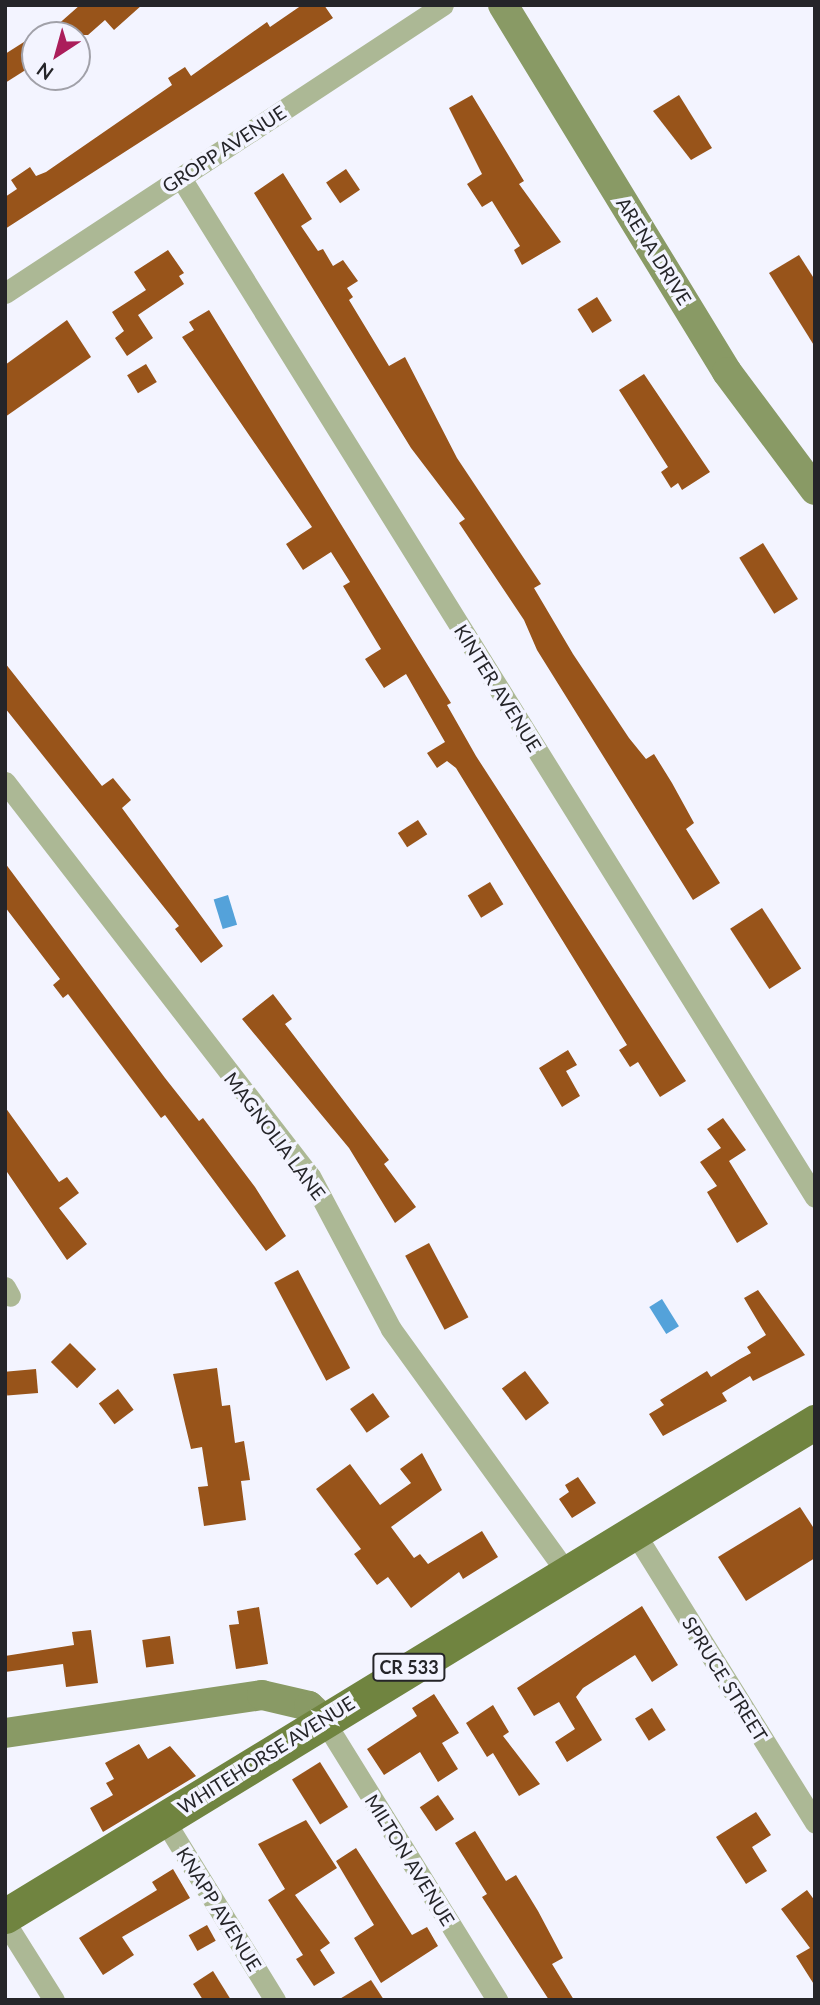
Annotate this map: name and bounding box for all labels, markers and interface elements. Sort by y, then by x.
north arrow [21,21,91,91]
text: N [32,58,57,85]
street label: GROPP AVENUE [158,100,290,198]
street label: ARENA DRIVE [612,193,696,309]
street label: KINTER AVENUE [450,620,546,756]
street label: MAGNOLIA LANE [219,1067,331,1205]
street label: SPRUCE STREET [678,1612,772,1746]
road number: CR 533 [372,1652,446,1682]
street label: WHITEHORSE AVENUE [173,1691,359,1819]
street label: MILTON AVENUE [360,1790,460,1930]
street label: KNAPP AVENUE [172,1842,266,1976]

